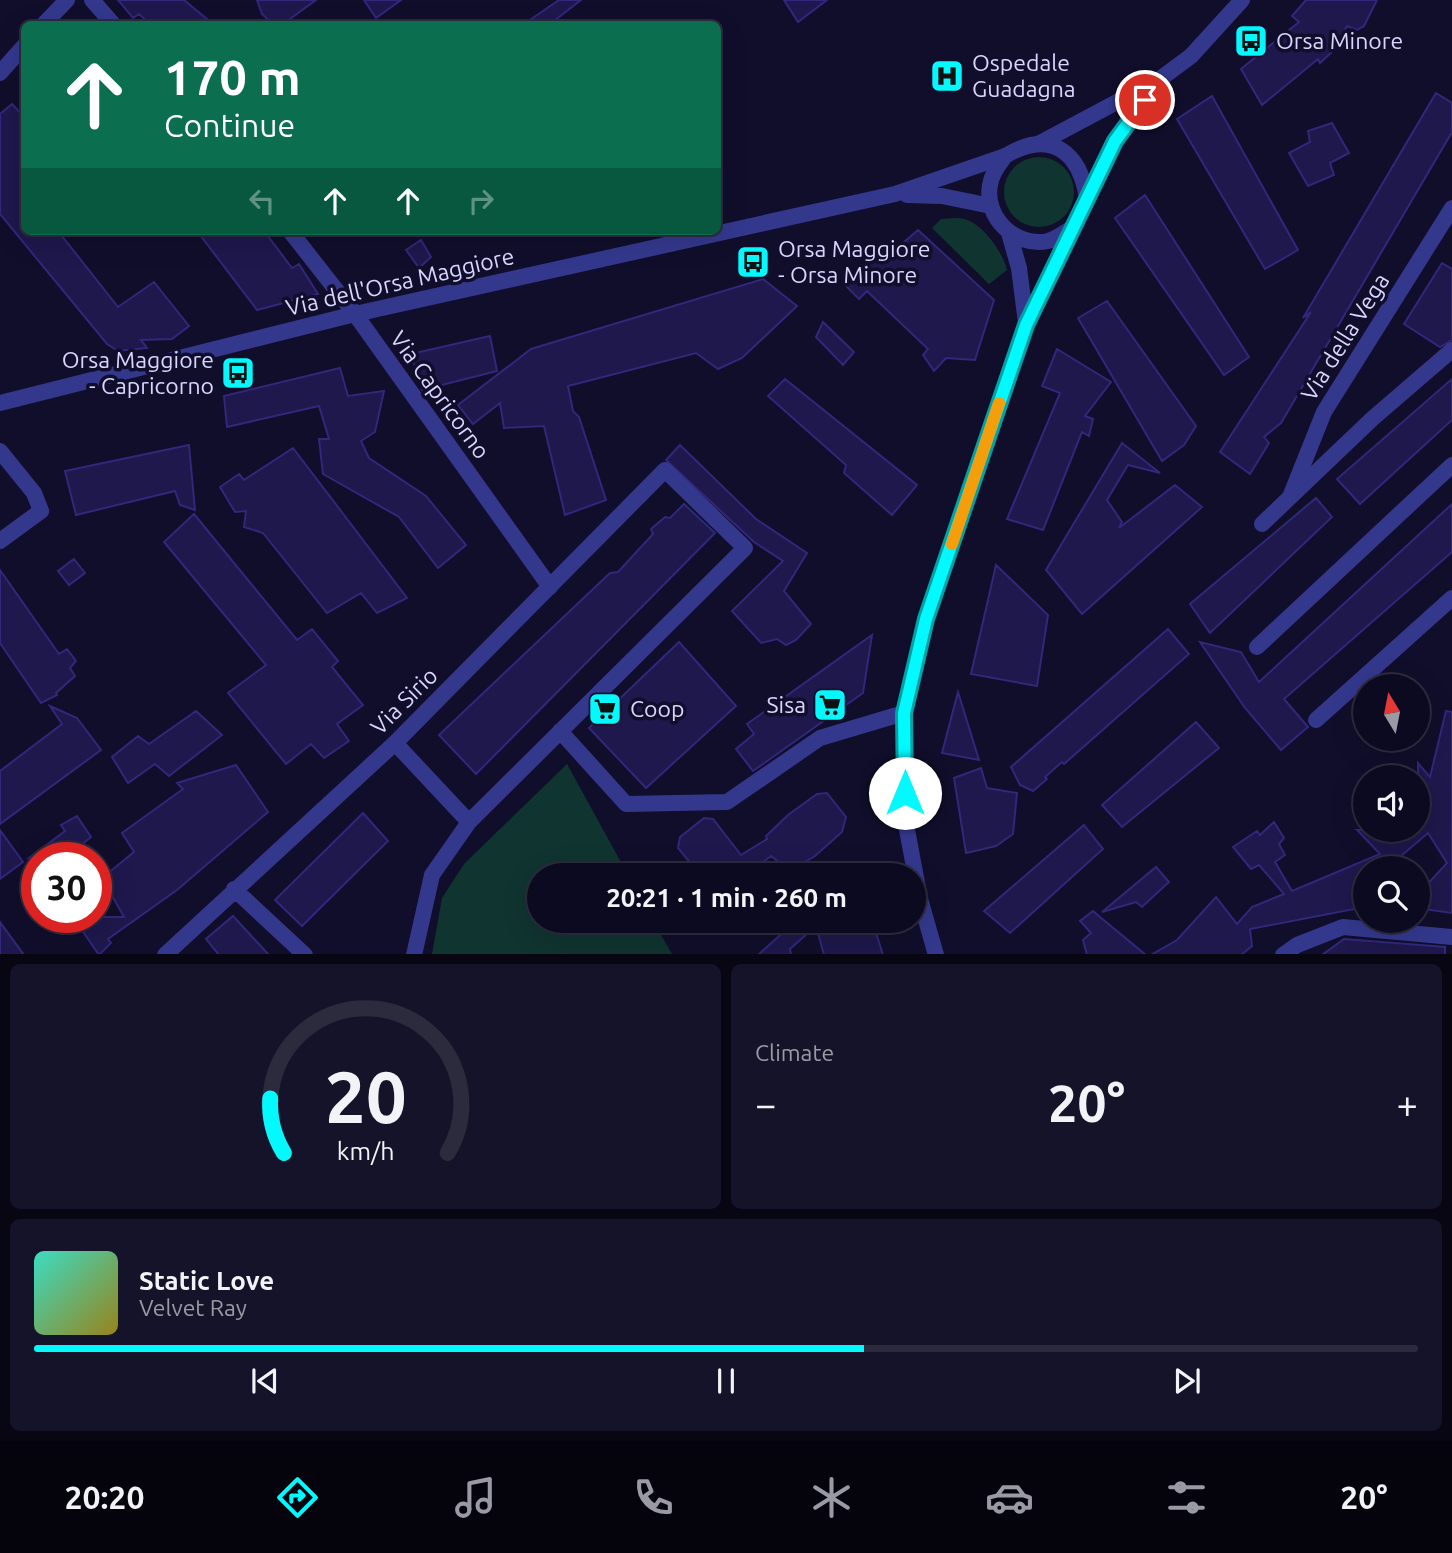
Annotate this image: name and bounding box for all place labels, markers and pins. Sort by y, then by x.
bus stop icon: Orsa Minore [1232,22,1270,60]
place label: Orsa Minore [1276,28,1403,53]
place label: Ospedale Guadagna [972,50,1076,101]
hospital icon: Ospedale Guadagna [928,57,966,95]
pin [1115,70,1175,130]
place label: Orsa Maggiore - Orsa Minore [778,236,930,287]
bus stop icon: Orsa Maggiore - Orsa Minore [734,243,772,281]
place label: Orsa Maggiore - Capricorno [62,347,214,398]
bus stop icon: Orsa Maggiore - Capricorno [219,354,257,392]
supermarket icon: Sisa [811,686,849,724]
supermarket icon: Coop [586,690,624,728]
place label: Sisa [767,692,806,717]
place label: Coop [630,696,684,721]

